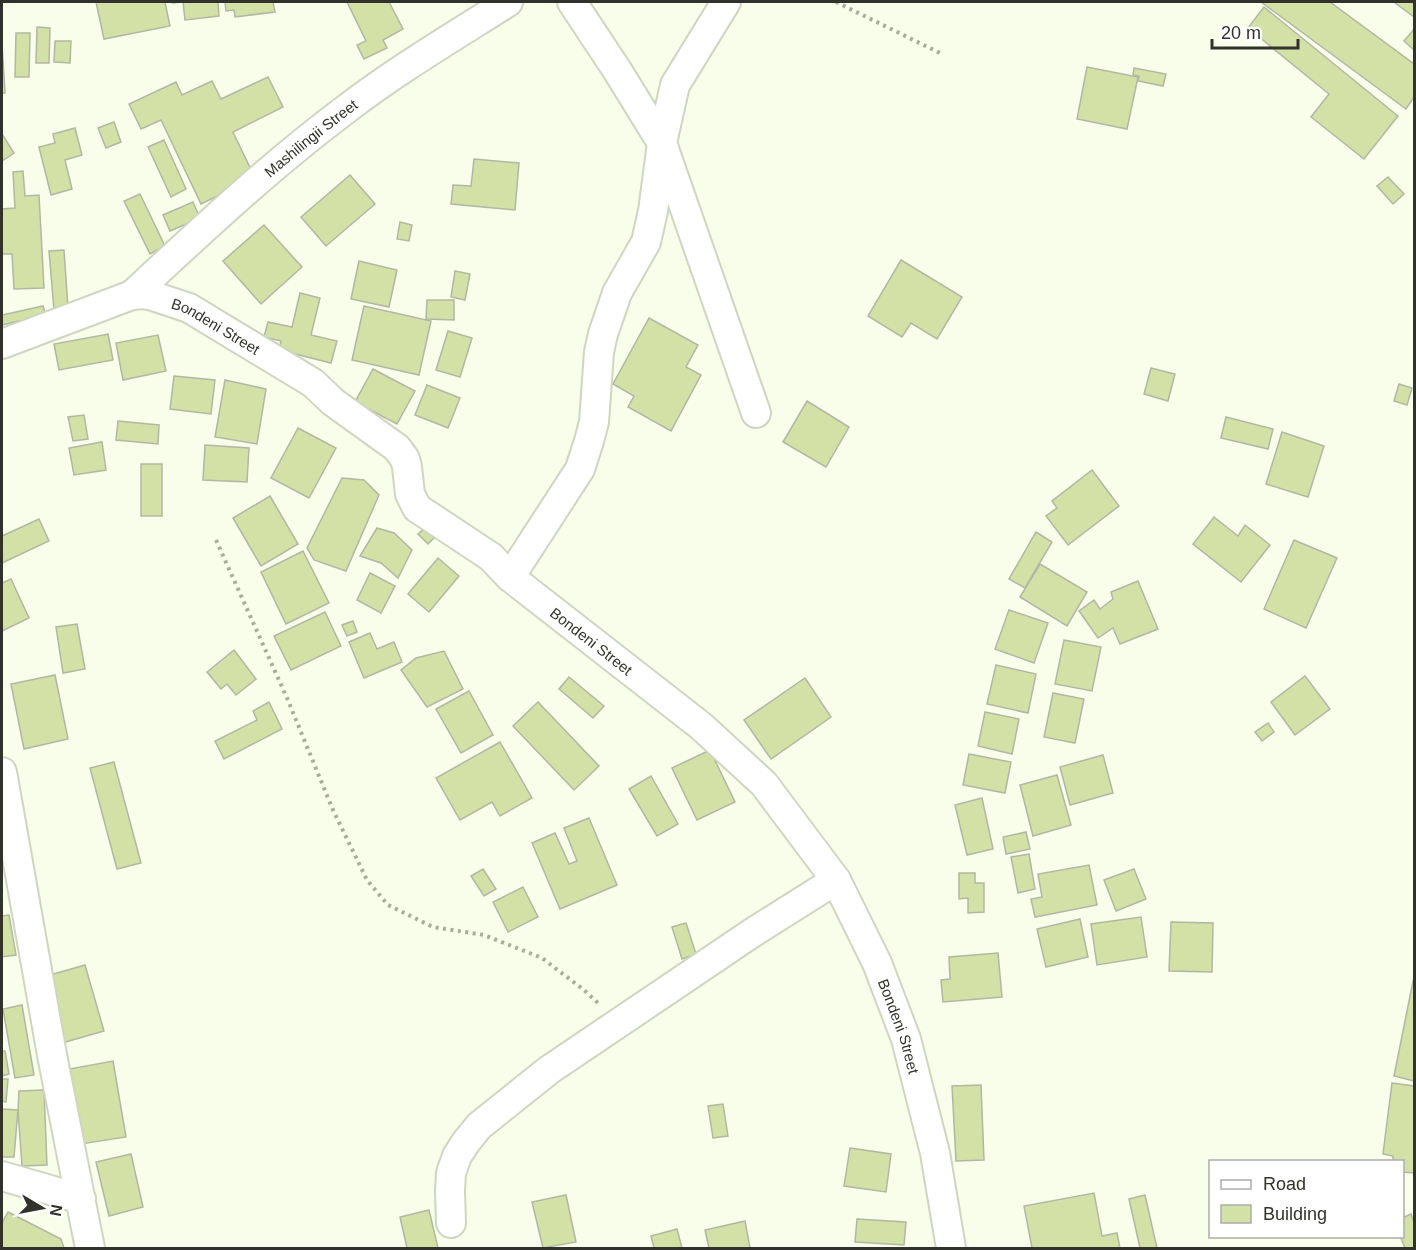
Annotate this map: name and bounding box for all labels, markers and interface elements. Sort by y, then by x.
scale bar [1212,12,1298,50]
text: 20 m [1221,23,1261,43]
street label: Mashilingii Street [260,95,361,180]
street label: Bondeni Street [169,294,264,358]
street label: Bondeni Street [547,603,637,678]
street label: Bondeni Street [875,976,923,1076]
legend [1209,1160,1404,1238]
text: Road [1263,1174,1306,1194]
north arrow [12,1178,72,1238]
text: N [47,1203,66,1218]
text: Building [1263,1204,1327,1224]

